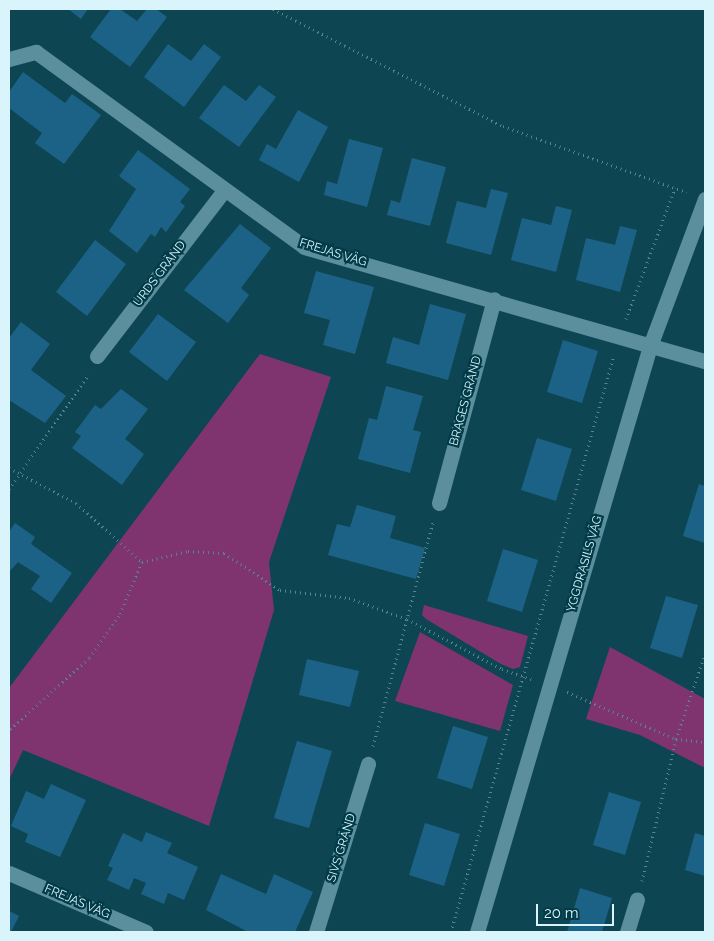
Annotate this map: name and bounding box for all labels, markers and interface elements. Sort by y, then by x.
street label: FREJAS VÄG [297,236,369,270]
street label: URDS GRÄND [131,238,189,310]
street label: BRAGES GRÄND [447,355,485,447]
street label: YGGDRASILS VÄG [564,514,606,614]
street label: SIVS GRÄND [325,812,359,884]
street label: FREJAS VÄG [42,882,112,922]
scale bar [539,894,616,926]
text: 20 m [544,904,579,922]

